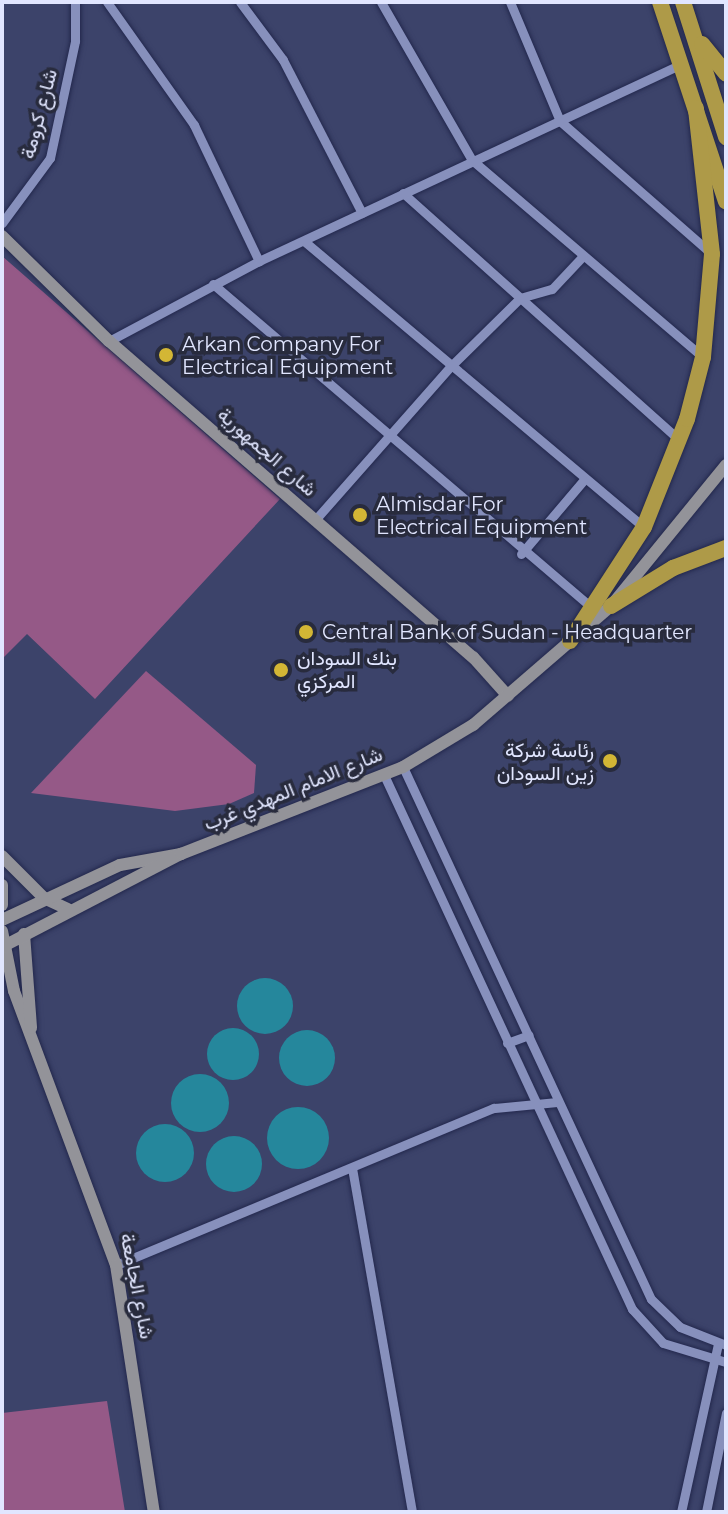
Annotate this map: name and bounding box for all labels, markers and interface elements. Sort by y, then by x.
street label: شارع كرومة [16,67,62,161]
place label: Arkan Company For Electrical Equipment [182,332,393,379]
marker: Arkan Company For Electrical Equipment [157,346,175,364]
street label: شارع الجمهورية [213,403,321,501]
place label: Almisdar For Electrical Equipment [376,492,587,539]
marker: Almisdar For Electrical Equipment [351,506,369,524]
place label: Central Bank of Sudan - Headquarter [322,620,692,644]
marker: Central Bank of Sudan - Headquarter [297,623,315,641]
place label: بنك السودان المركزي [297,646,397,693]
marker: بنك السودان المركزي [272,661,290,679]
place label: رئاسة شركة زين السودان [497,738,594,785]
street label: شارع الامام المهدي غرب [200,742,386,836]
marker: رئاسة شركة زين السودان [601,752,619,770]
street label: شارع الجامعة [115,1231,159,1341]

